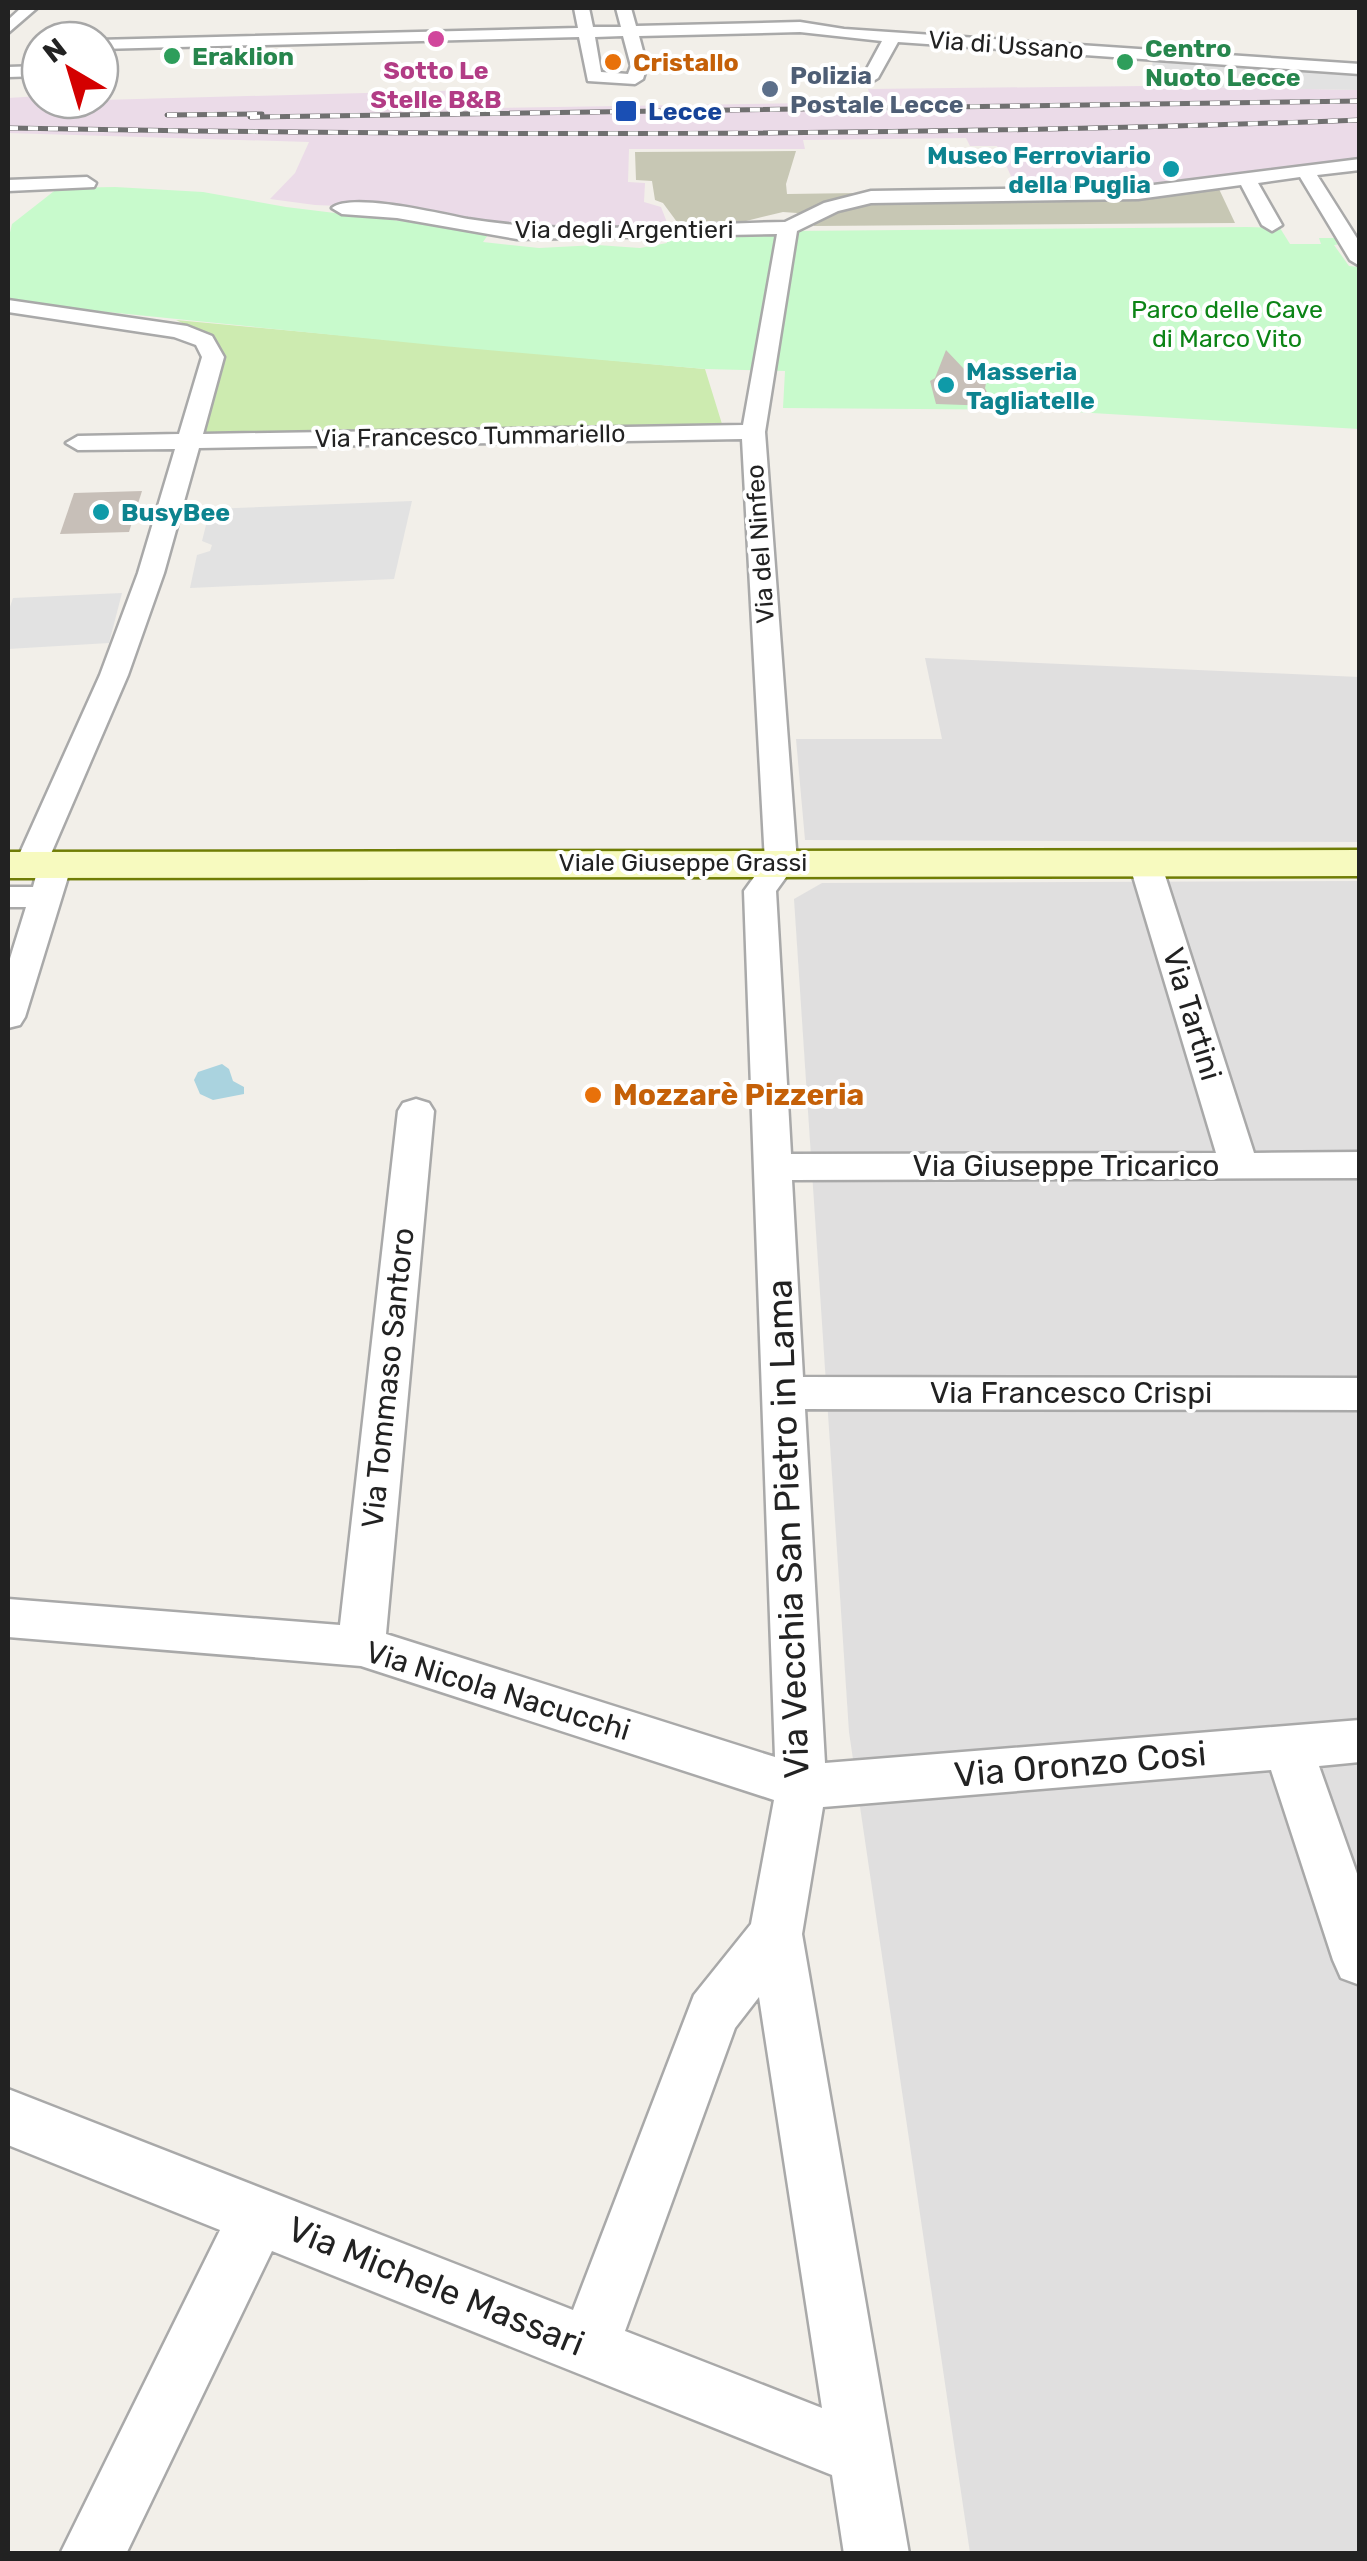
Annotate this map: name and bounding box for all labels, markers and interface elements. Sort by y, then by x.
north arrow [20,20,120,120]
street label: Via di Ussano [927,25,1085,65]
marker: Sotto Le Stelle B&B [425,28,447,50]
text: N [37,31,73,70]
place label: Centro Nuoto Lecce [1145,34,1301,92]
place label: Eraklion [192,42,294,71]
marker: Eraklion [161,45,183,67]
place label: Cristallo [633,48,739,77]
marker: Cristallo [602,51,624,73]
marker: Centro Nuoto Lecce [1114,51,1136,73]
place label: Sotto Le Stelle B&B [370,56,502,114]
place label: Polizia Postale Lecce [790,61,964,119]
marker: Polizia Postale Lecce [759,78,781,100]
place label: Lecce [648,97,722,126]
marker: Lecce [613,98,639,124]
place label: Museo Ferroviario della Puglia [927,141,1151,199]
marker: Museo Ferroviario della Puglia [1160,158,1182,180]
street label: Via degli Argentieri [515,215,733,244]
park label: Parco delle Cave di Marco Vito [1131,295,1323,353]
place label: Masseria Tagliatelle [966,357,1095,415]
marker: Masseria Tagliatelle [935,374,957,396]
street label: Via Francesco Tummariello [314,419,626,453]
street label: Via del Ninfeo [740,463,780,625]
place label: BusyBee [121,498,230,527]
marker: BusyBee [90,501,112,523]
street label: Viale Giuseppe Grassi [559,848,807,877]
street label: Via Tartini [1155,943,1229,1085]
place label: Mozzarè Pizzeria [613,1077,864,1113]
marker: Mozzarè Pizzeria [582,1084,604,1106]
street label: Via Giuseppe Tricarico [913,1148,1219,1184]
street label: Via Tommaso Santoro [354,1226,422,1530]
street label: Via Vecchia San Pietro in Lama [758,1279,818,1779]
street label: Via Francesco Crispi [930,1375,1212,1411]
street label: Via Nicola Nacucchi [361,1634,635,1748]
street label: Via Oronzo Cosi [952,1732,1208,1796]
street label: Via Michele Massari [282,2207,590,2365]

